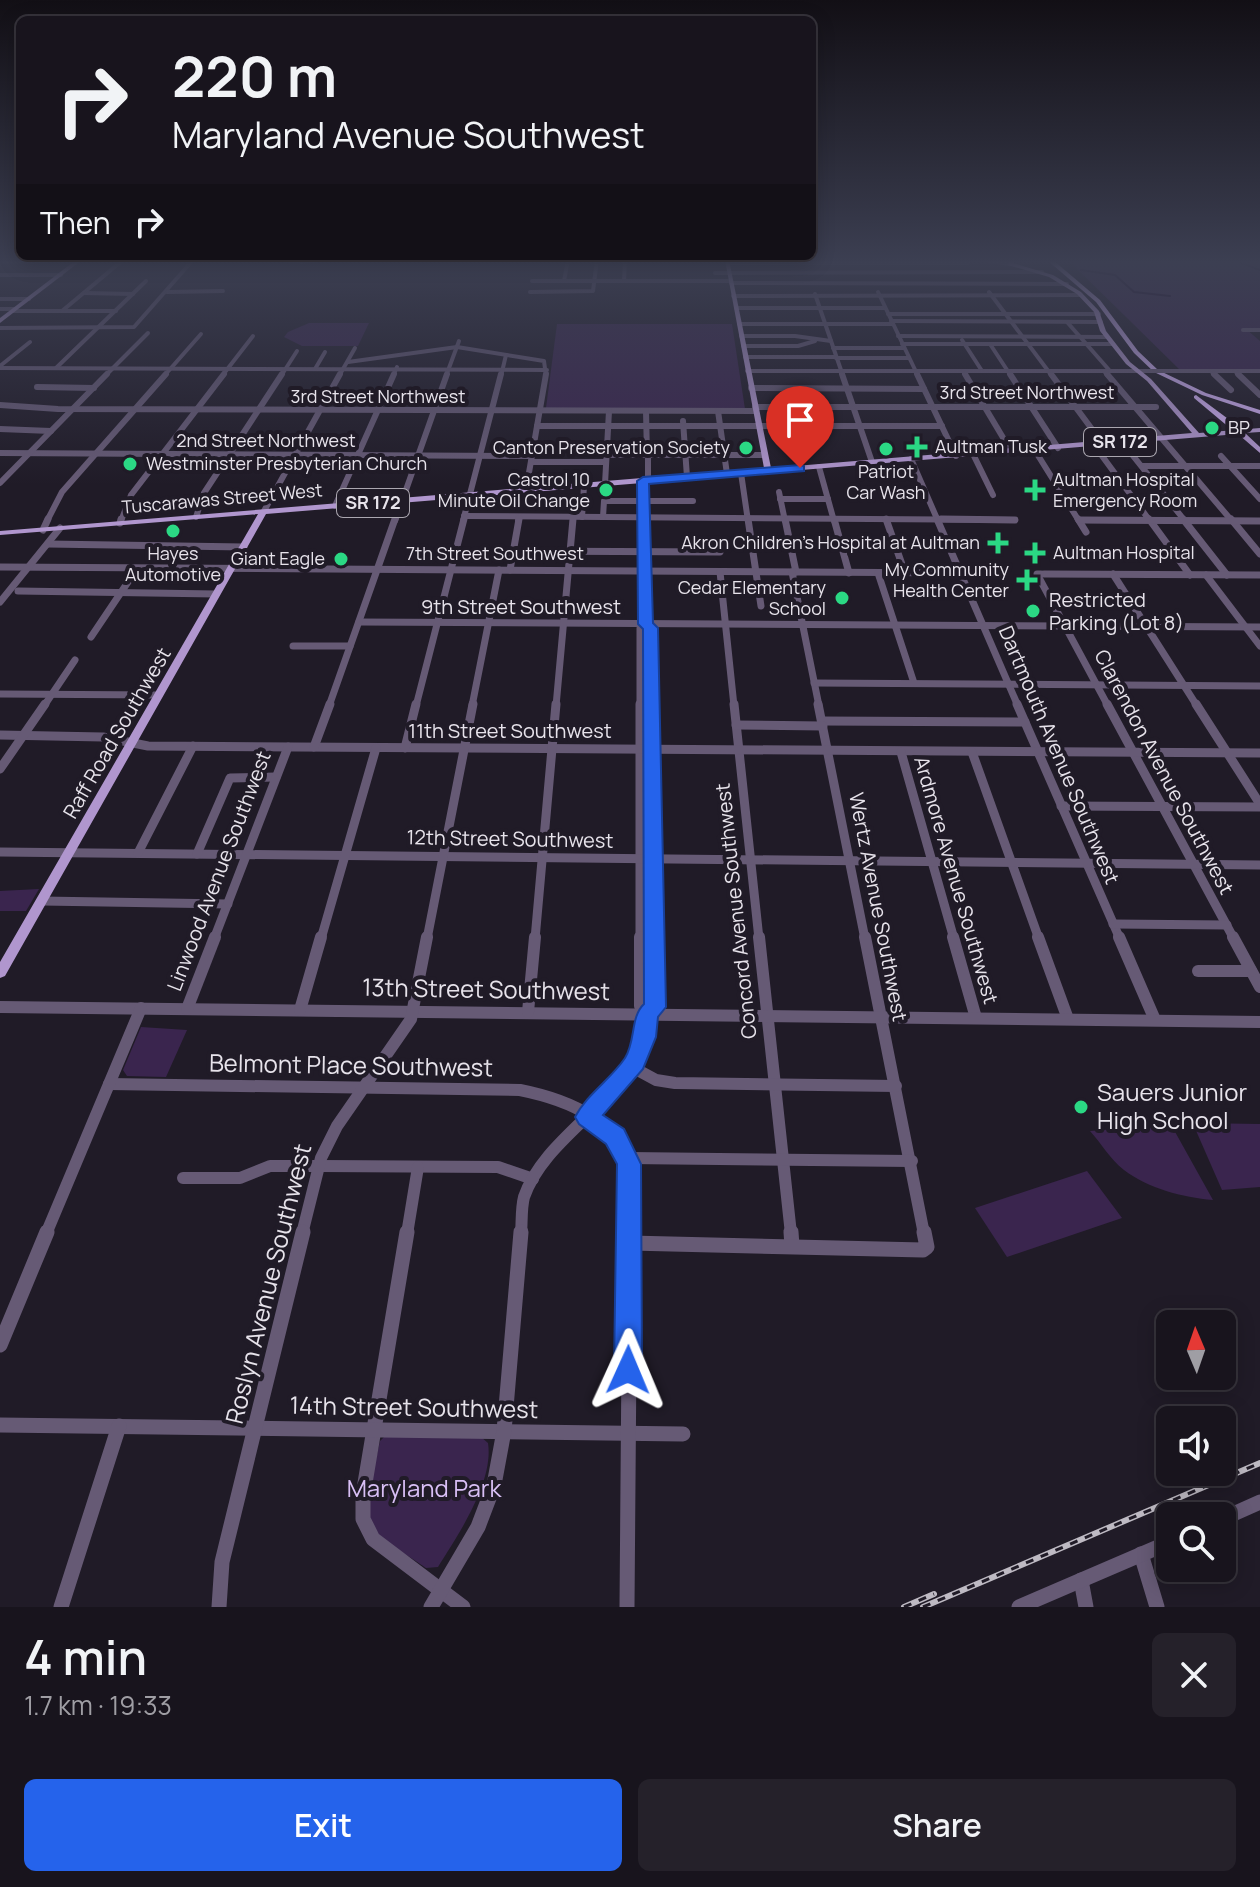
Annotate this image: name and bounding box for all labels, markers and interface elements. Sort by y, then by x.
text: 220 m [172,37,337,114]
icon: right [40,48,144,152]
text: Maryland Avenue Southwest [172,110,645,159]
icon: right [127,200,171,244]
text: Then [40,202,111,243]
street label: 3rd Street Northwest [940,380,1115,404]
street label: 3rd Street Northwest [291,384,466,408]
pin [766,386,834,468]
icon: arrive [778,398,822,442]
place label: BP [1228,415,1250,439]
marker: BP [1203,419,1221,437]
street label: 2nd Street Northwest [176,428,356,452]
road number: SR 172 [1084,428,1156,456]
place label: Aultman Tusk [935,434,1048,458]
place label: Canton Preservation Society [493,435,730,459]
marker: Aultman Tusk [906,436,928,458]
marker: Canton Preservation Society [737,439,755,457]
marker: Patriot Car Wash [877,440,895,458]
place label: Westminster Presbyterian Church [146,451,427,475]
marker: Westminster Presbyterian Church [121,455,139,473]
place label: Patriot Car Wash [846,459,926,504]
place label: Castrol 10 Minute Oil Change [438,467,590,512]
place label: Aultman Hospital Emergency Room [1053,467,1197,512]
street label: Tuscarawas Street West [121,477,323,519]
marker: Aultman Hospital Emergency Room [1024,479,1046,501]
marker: Castrol 10 Minute Oil Change [597,481,615,499]
road number: SR 172 [337,489,409,517]
marker: Hayes Automotive [164,522,182,540]
place label: Akron Children's Hospital at Aultman [681,530,980,554]
marker: Akron Children's Hospital at Aultman [987,532,1009,554]
place label: Aultman Hospital [1053,540,1195,564]
place label: Hayes Automotive [125,541,221,586]
street label: 7th Street Southwest [406,541,584,565]
marker: Aultman Hospital [1024,542,1046,564]
place label: Giant Eagle [231,546,325,570]
marker: Giant Eagle [332,550,350,568]
place label: My Community Health Center [885,557,1010,602]
marker: My Community Health Center [1016,569,1038,591]
place label: Cedar Elementary School [678,575,826,620]
place label: Restricted Parking (Lot 8) [1049,586,1184,636]
marker: Cedar Elementary School [833,589,851,607]
street label: 9th Street Southwest [421,593,621,620]
marker: Restricted Parking (Lot 8) [1024,602,1042,620]
street label: Dartmouth Avenue Southwest [993,622,1126,888]
street label: Raff Road Southwest [57,642,177,823]
street label: Clarendon Avenue Southwest [1088,645,1241,899]
street label: 11th Street Southwest [408,717,612,744]
street label: Linwood Avenue Southwest [160,747,277,995]
street label: Ardmore Avenue Southwest [908,753,1005,1007]
street label: Concord Avenue Southwest [709,782,762,1040]
street label: Wertz Avenue Southwest [843,790,914,1024]
street label: 12th Street Southwest [406,823,614,854]
street label: 13th Street Southwest [362,970,610,1007]
street label: Belmont Place Southwest [209,1046,493,1083]
place label: Sauers Junior High School [1097,1075,1247,1136]
marker: Sauers Junior High School [1072,1098,1090,1116]
street label: Roslyn Avenue Southwest [217,1140,318,1427]
north arrow [1156,1310,1236,1390]
map controls [1156,1310,1236,1582]
position arrow [586,1328,670,1412]
street label: 14th Street Southwest [289,1388,539,1425]
button: sound [1156,1406,1236,1486]
park label: Maryland Park [347,1471,502,1504]
button: search [1156,1502,1236,1582]
text: 4 min [24,1624,147,1689]
button: close [1152,1633,1236,1717]
text: 1.7 km · 19:33 [24,1687,172,1723]
button: Exit [24,1779,622,1871]
button: Share [638,1779,1236,1871]

